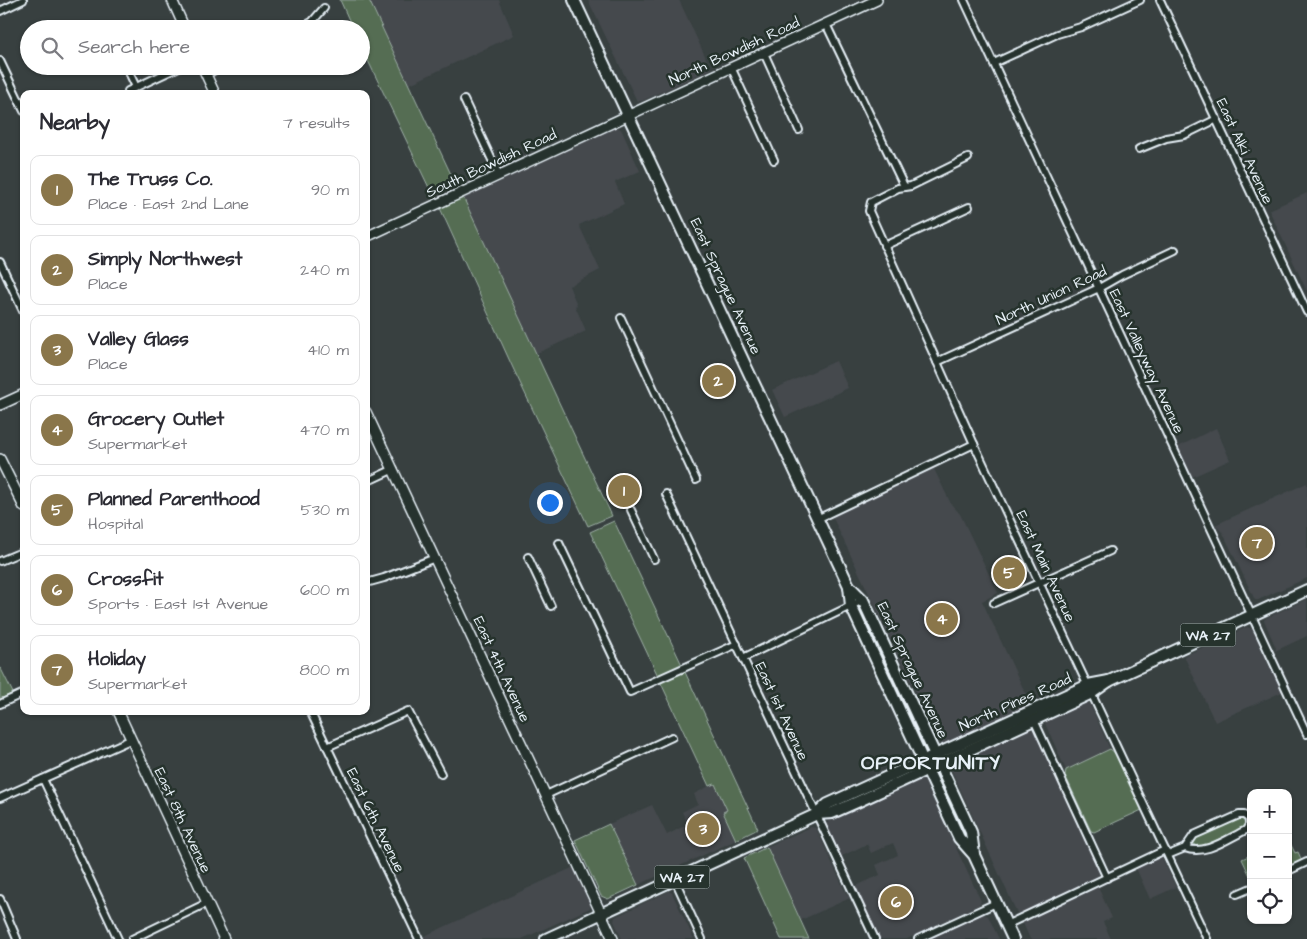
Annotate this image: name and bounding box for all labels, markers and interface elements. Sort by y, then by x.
street label: North Bowdish Road [665,12,803,91]
search box [20,20,370,75]
icon: search [38,34,66,62]
text: Search here [78,34,190,61]
street label: East Alki Avenue [1211,95,1278,207]
text: Nearby [40,108,110,137]
text: 7 results [283,112,350,134]
street label: South Bowdish Road [423,124,560,203]
text: The Truss Co. [88,166,213,193]
text: 1 [56,179,58,201]
text: 90 m [311,179,349,201]
text: Place · East 2nd Lane [88,193,249,215]
street label: East Sprague Avenue [684,215,766,358]
text: Simply Northwest [88,246,243,273]
text: 2 [52,259,62,281]
text: 240 m [300,259,349,281]
street label: North Union Road [992,260,1110,330]
text: Place [88,273,128,295]
street label: East Valleyway Avenue [1103,286,1189,437]
text: Valley Glass [88,326,189,353]
text: 3 [53,339,61,361]
text: 410 m [307,339,349,361]
text: Place [88,353,128,375]
pin: 2 [702,362,734,400]
text: Grocery Outlet [88,406,224,433]
text: 4 [52,419,62,441]
text: 470 m [299,419,349,441]
text: Supermarket [88,433,187,455]
pin: 1 [608,472,640,510]
text: Planned Parenthood [88,486,260,513]
your location [537,490,563,516]
text: 5 [51,499,63,521]
text: 530 m [301,499,349,521]
street label: East Main Avenue [1011,507,1081,625]
text: Hospital [88,513,143,535]
pin: 7 [1241,524,1273,562]
pin: 5 [993,554,1025,592]
text: Crossfit [88,566,164,593]
text: 6 [52,579,62,601]
text: 600 m [300,579,349,601]
text: Sports · East 1st Avenue [88,593,268,615]
street label: East Sprague Avenue [871,599,953,742]
pin: 4 [926,600,958,638]
street label: East 4th Avenue [468,613,535,726]
road number: WA 27 [1180,624,1236,646]
text: Holiday [88,646,146,673]
text: 7 [52,659,62,681]
text: 800 m [300,659,349,681]
street label: East 1st Avenue [750,659,814,764]
street label: North Pines Road [956,668,1075,737]
text: Supermarket [88,673,187,695]
district label: OPPORTUNITY [861,749,1001,777]
street label: East 8th Avenue [149,764,216,876]
street label: East 6th Avenue [341,764,410,876]
map controls [1247,789,1292,924]
button: + [1247,789,1292,834]
pin: 3 [687,810,719,848]
button: − [1247,834,1292,879]
road number: WA 27 [654,866,710,889]
button: locate [1247,879,1292,924]
pin: 6 [880,883,912,921]

